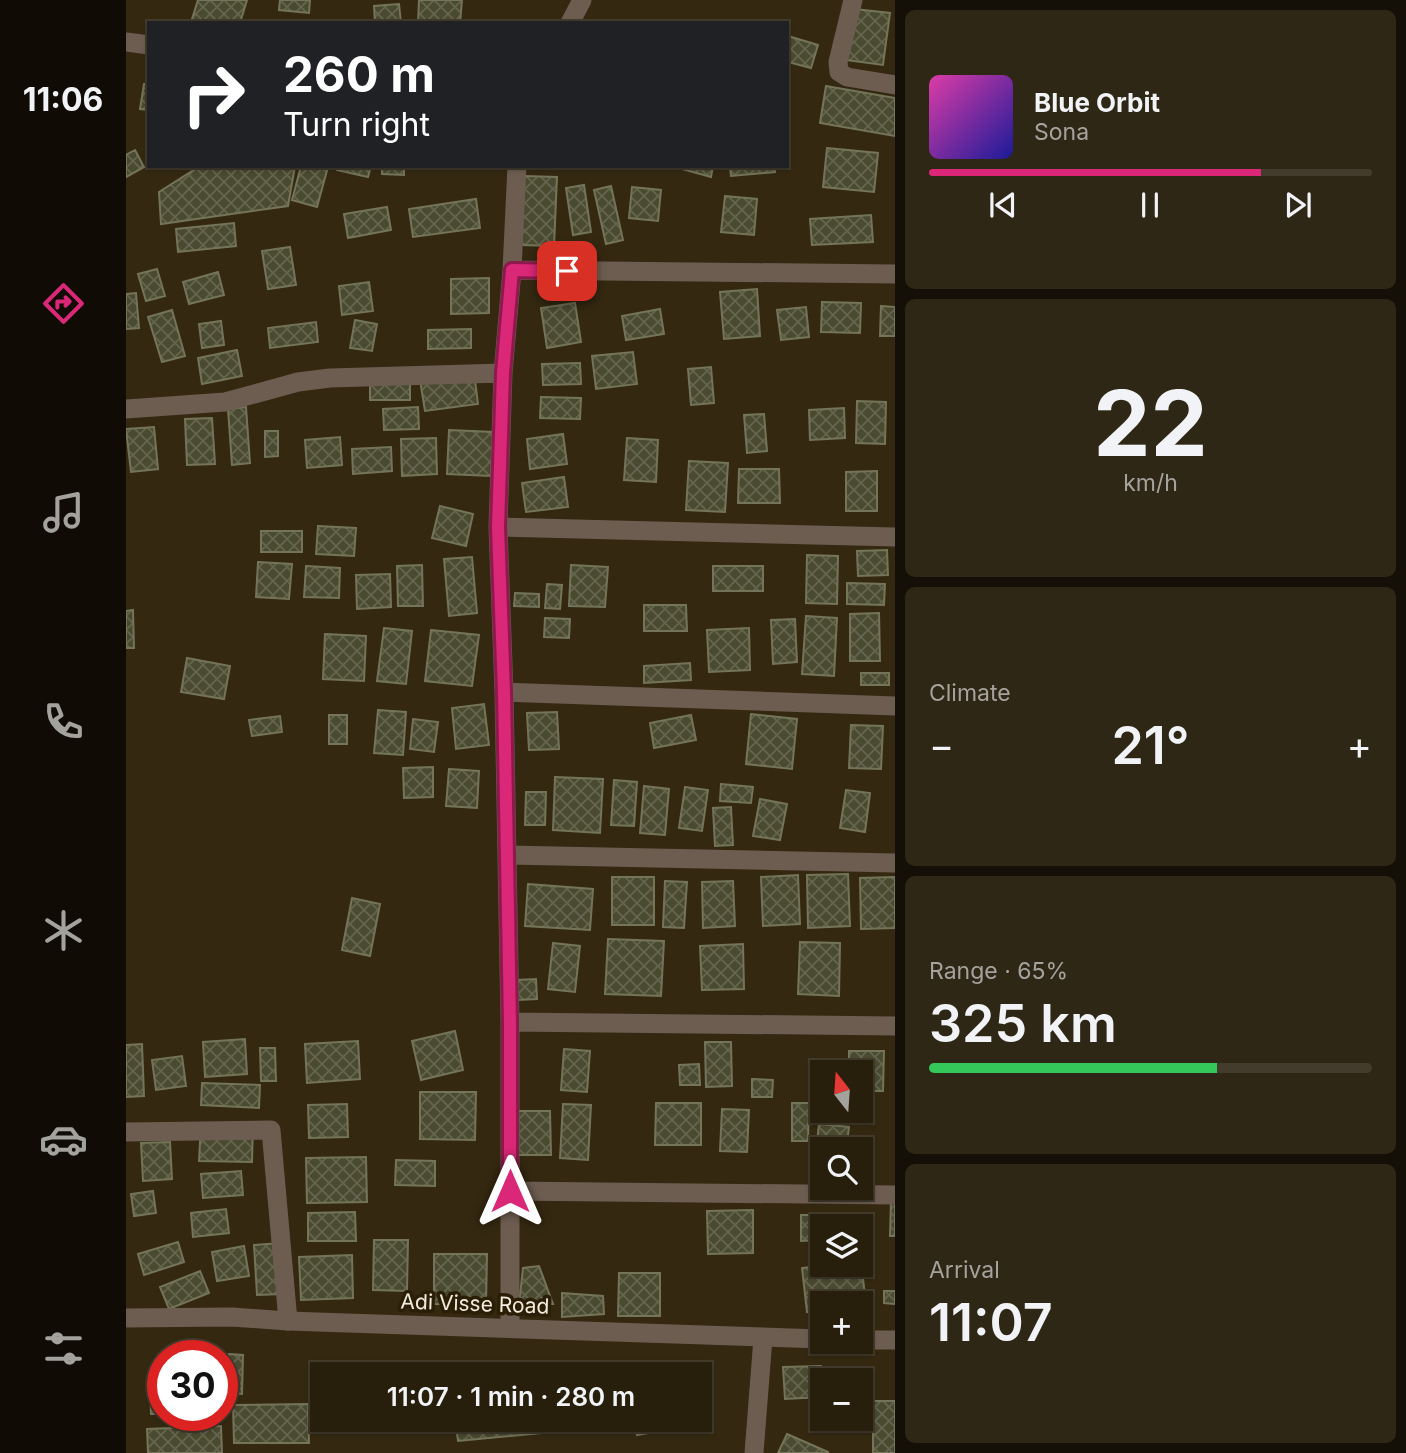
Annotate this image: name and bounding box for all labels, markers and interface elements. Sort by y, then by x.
text: 260 m [283,45,435,104]
icon: right [168,49,259,140]
text: 11:06 [23,80,103,119]
text: Blue Orbit [1034,87,1160,118]
text: Turn right [283,105,430,144]
text: Sona [1034,118,1089,146]
icon: previous [984,186,1022,224]
icon: pause [1131,186,1169,224]
icon: next [1279,186,1317,224]
pin [537,241,597,301]
icon: arrive [548,252,586,290]
icon: directions [39,279,88,328]
text: 22 [1093,368,1208,478]
text: km/h [1123,469,1178,497]
icon: music [39,488,88,537]
text: Climate [929,679,1011,707]
icon: phone [39,697,88,746]
text: 21° [1111,714,1190,777]
text: − [929,722,954,768]
text: + [1347,722,1372,768]
icon: climate [39,906,88,955]
text: Range · 65% [929,957,1068,985]
text: 325 km [929,992,1117,1055]
north arrow [810,1060,873,1124]
map controls [810,1060,873,1431]
icon: car [39,1115,88,1164]
button: search [810,1137,873,1200]
position arrow [473,1154,547,1228]
button: layers [810,1214,873,1277]
text: Arrival [929,1256,1000,1284]
street label: Adi Visse Road [400,1288,550,1319]
button: + [810,1291,873,1354]
text: 11:07 [929,1291,1053,1354]
icon: filters [39,1324,88,1373]
speed limit sign: 30 [147,1340,238,1431]
button: − [810,1368,873,1431]
text: 11:07 · 1 min · 280 m [387,1381,635,1412]

